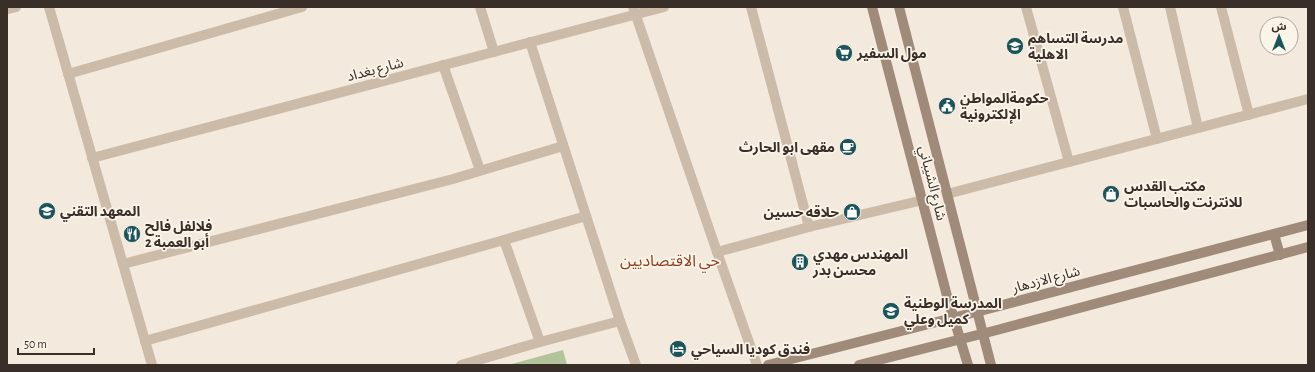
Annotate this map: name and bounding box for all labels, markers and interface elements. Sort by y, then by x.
north arrow [1259,16,1299,56]
text: ش [1271,21,1287,33]
place label: مدرسة التساهم الاهلية [1028,31,1123,62]
school or university icon: مدرسة التساهم الاهلية [1005,36,1025,56]
supermarket icon: مول السفير [834,43,854,63]
place label: مول السفير [856,47,927,62]
street label: شارع بغداد [345,56,406,87]
place label: حكومةالمواطن الإلكترونية [960,91,1049,124]
public building icon: حكومةالمواطن الإلكترونية [937,96,957,116]
cafe icon: مقهى ابو الحارث [838,137,858,157]
place label: مقهى ابو الحارث [739,141,835,156]
street label: شارع الشيباني [913,144,948,223]
place label: مكتب القدس للانترنت والحاسبات [1124,180,1242,211]
shop icon: مكتب القدس للانترنت والحاسبات [1101,184,1121,204]
school or university icon: المعهد التقني [37,201,57,221]
shop icon: حلاقه حسين [842,202,862,222]
place label: المعهد التقني [60,205,140,222]
place label: حلاقه حسين [764,205,839,220]
place label: فلالفل فالح أبو العمبة 2 [145,218,212,250]
restaurant icon: فلالفل فالح أبو العمبة 2 [122,224,142,244]
place label: المهندس مهدي محسن بدر [812,248,908,279]
building icon: المهندس مهدي محسن بدر [790,252,810,272]
district label: حي الاقتصاديين [620,253,720,273]
street label: شارع الازدهار [1010,264,1083,299]
place label: المدرسة الوطنية كميل وعلي [904,296,1002,330]
school or university icon: المدرسة الوطنية كميل وعلي [881,301,901,321]
scale bar [18,330,94,356]
text: 50 m [24,338,47,350]
hotel icon: فندق كوديا السياحي [668,339,688,359]
place label: فندق كوديا السياحي [691,341,810,360]

